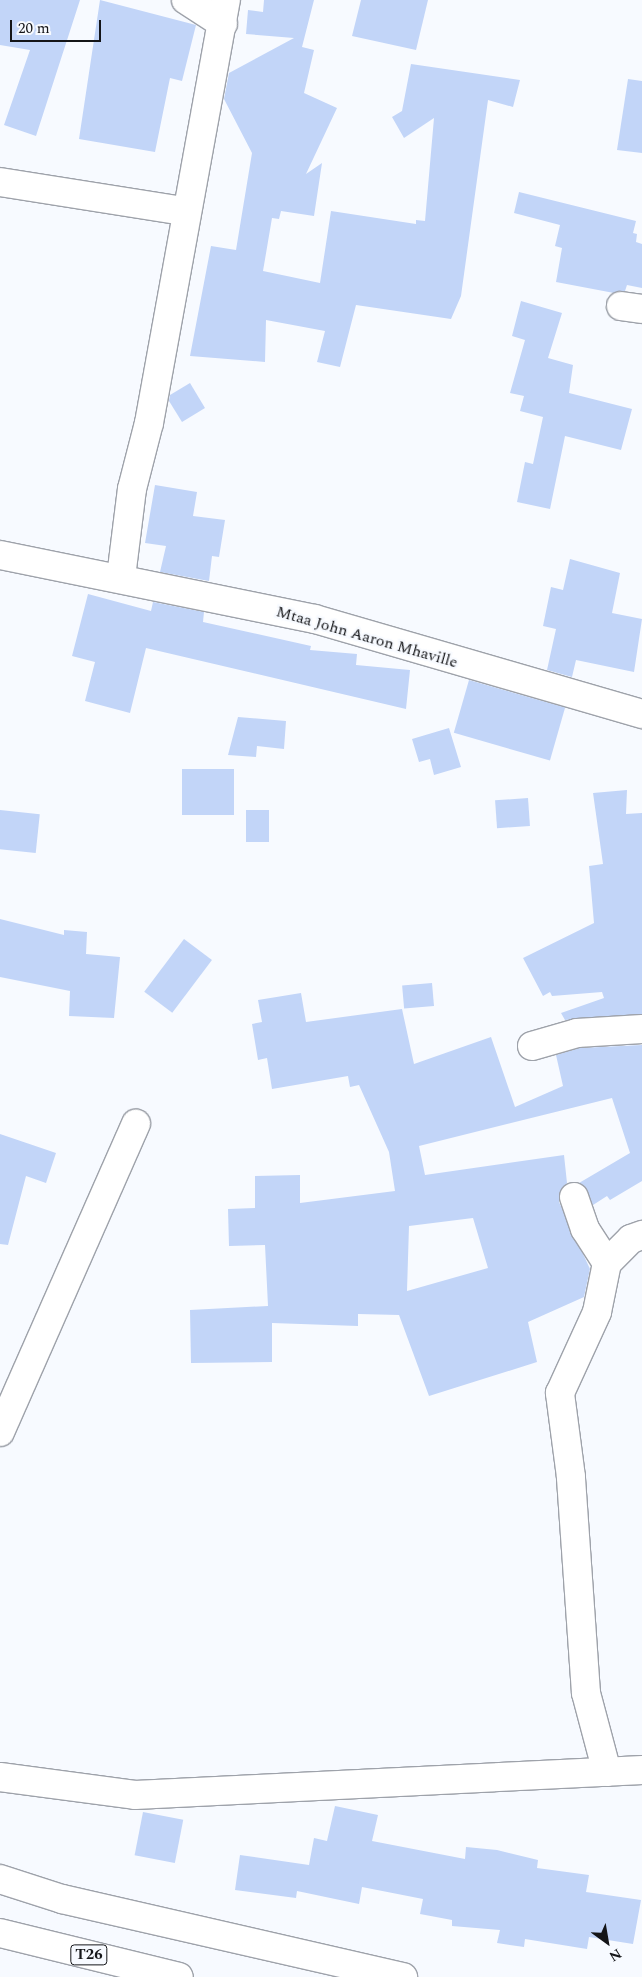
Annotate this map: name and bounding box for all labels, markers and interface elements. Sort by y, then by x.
scale bar [12,10,104,42]
text: 20 m [18,17,50,40]
street label: Mtaa John Aaron Mhaville [274,602,460,672]
north arrow [582,1917,632,1967]
road number: T26 [70,1942,108,1968]
text: N [605,1943,626,1967]

